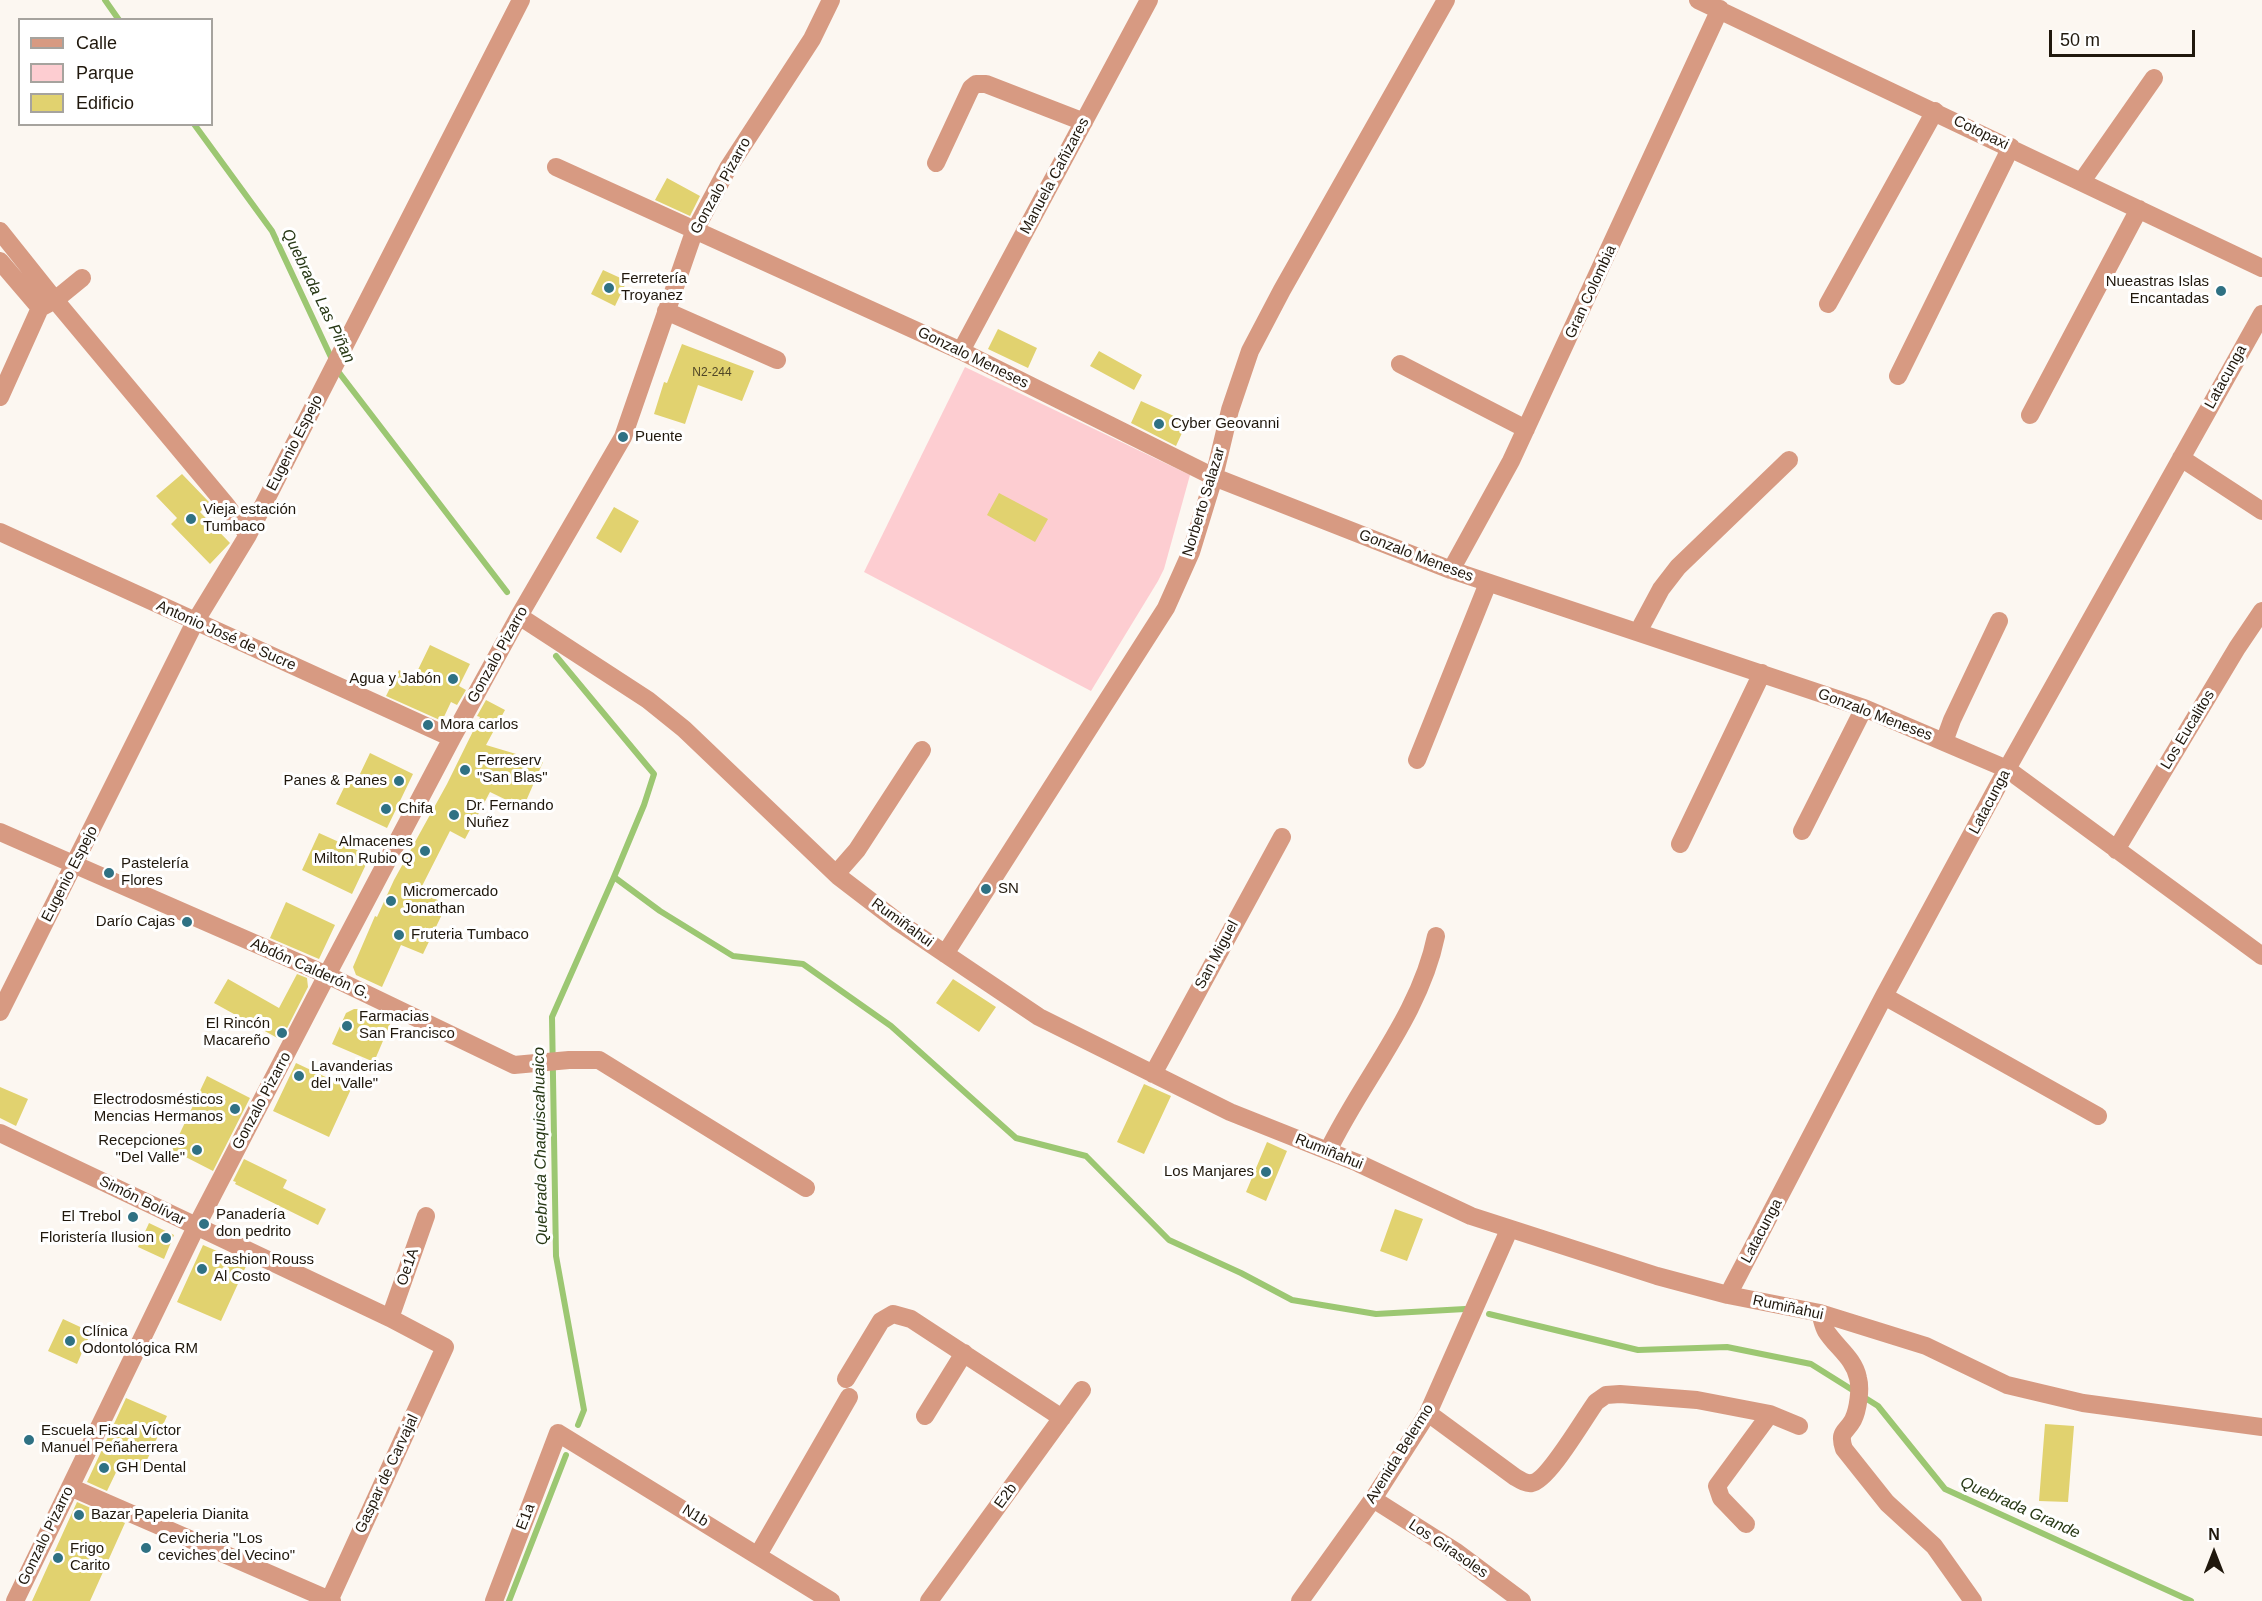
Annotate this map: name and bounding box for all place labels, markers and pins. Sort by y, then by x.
place label: Ferretería Troyanez [621,270,687,305]
place label: Nueastras Islas Encantadas [2106,273,2209,308]
marker: Ferretería Troyanez [602,281,616,295]
marker: Nueastras Islas Encantadas [2214,284,2228,298]
place label: Cyber Geovanni [1171,415,1279,433]
marker: Cyber Geovanni [1152,417,1166,431]
place label: Puente [635,428,683,446]
marker: Puente [616,430,630,444]
place label: Vieja estación Tumbaco [203,501,296,536]
marker: Vieja estación Tumbaco [184,512,198,526]
place label: Agua y Jabón [349,670,441,688]
marker: Agua y Jabón [446,672,460,686]
place label: Mora carlos [440,716,518,734]
marker: Mora carlos [421,718,435,732]
place label: Ferreserv "San Blas" [477,752,548,787]
marker: Ferreserv "San Blas" [458,763,472,777]
place label: Panes & Panes [284,772,387,790]
marker: Panes & Panes [392,774,406,788]
place label: Dr. Fernando Nuñez [466,797,554,832]
place label: Chifa [398,800,433,818]
marker: Chifa [379,802,393,816]
marker: Dr. Fernando Nuñez [447,808,461,822]
place label: Almacenes Milton Rubio Q [314,833,413,868]
marker: Almacenes Milton Rubio Q [418,844,432,858]
place label: Pastelería Flores [121,855,189,890]
marker: Pastelería Flores [102,866,116,880]
place label: SN [998,880,1019,898]
marker: SN [979,882,993,896]
place label: Micromercado Jonathan [403,883,498,918]
marker: Micromercado Jonathan [384,894,398,908]
place label: Darío Cajas [96,913,175,931]
marker: Darío Cajas [180,915,194,929]
place label: Fruteria Tumbaco [411,926,529,944]
marker: Fruteria Tumbaco [392,928,406,942]
place label: Farmacias San Francisco [359,1008,455,1043]
place label: El Rincón Macareño [203,1015,270,1050]
marker: Farmacias San Francisco [340,1019,354,1033]
marker: El Rincón Macareño [275,1026,289,1040]
place label: Lavanderias del "Valle" [311,1058,393,1093]
marker: Lavanderias del "Valle" [292,1069,306,1083]
place label: Electrodosmésticos Mencias Hermanos [93,1091,223,1126]
marker: Electrodosmésticos Mencias Hermanos [228,1102,242,1116]
place label: Recepciones "Del Valle" [98,1132,185,1167]
marker: Recepciones "Del Valle" [190,1143,204,1157]
place label: Los Manjares [1164,1163,1254,1181]
marker: Los Manjares [1259,1165,1273,1179]
place label: Panadería don pedrito [216,1206,291,1241]
place label: El Trebol [62,1208,121,1226]
marker: El Trebol [126,1210,140,1224]
marker: Panadería don pedrito [197,1217,211,1231]
place label: Floristería Ilusion [40,1229,154,1247]
marker: Floristería Ilusion [159,1231,173,1245]
place label: Fashion Rouss Al Costo [214,1251,314,1286]
marker: Fashion Rouss Al Costo [195,1262,209,1276]
place label: Clínica Odontológica RM [82,1323,198,1358]
marker: Clínica Odontológica RM [63,1334,77,1348]
place label: Escuela Fiscal Víctor Manuel Peñaherrera [41,1422,181,1457]
marker: Escuela Fiscal Víctor Manuel Peñaherrera [22,1433,36,1447]
place label: GH Dental [116,1459,186,1477]
marker: GH Dental [97,1461,111,1475]
place label: Bazar Papeleria Dianita [91,1506,249,1524]
marker: Bazar Papeleria Dianita [72,1508,86,1522]
place label: Cevicheria "Los ceviches del Vecino" [158,1530,295,1565]
place label: Frigo Carito [70,1540,110,1575]
marker: Cevicheria "Los ceviches del Vecino" [139,1541,153,1555]
marker: Frigo Carito [51,1551,65,1565]

